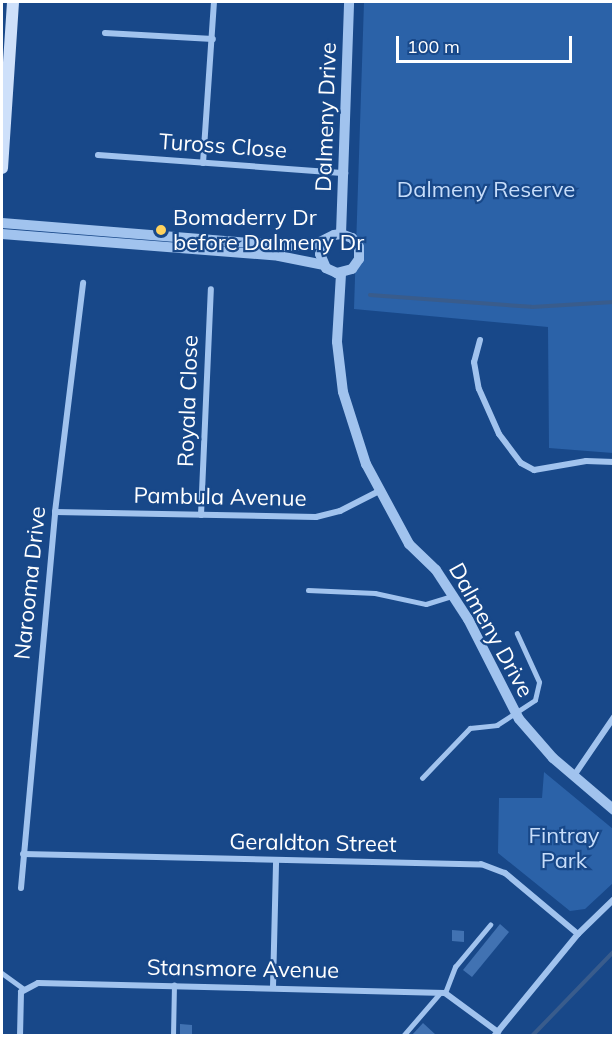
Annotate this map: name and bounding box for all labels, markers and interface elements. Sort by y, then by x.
scale bar [399,24,574,62]
text: 100 m [407,35,460,58]
street label: Dalmeny Drive [310,42,342,192]
street label: Tuross Close [158,128,288,164]
park label: Dalmeny Reserve [397,177,575,203]
place label: Bomaderry Dr before Dalmeny Dr [173,204,364,255]
marker: Bomaderry Dr before Dalmeny Dr [154,223,168,237]
street label: Royala Close [173,335,203,467]
street label: Pambula Avenue [133,482,307,512]
street label: Narooma Drive [9,505,51,661]
street label: Dalmeny Drive [443,558,539,702]
park label: Fintray Park [529,822,599,873]
street label: Geraldton Street [229,828,397,858]
street label: Stansmore Avenue [147,954,339,984]

